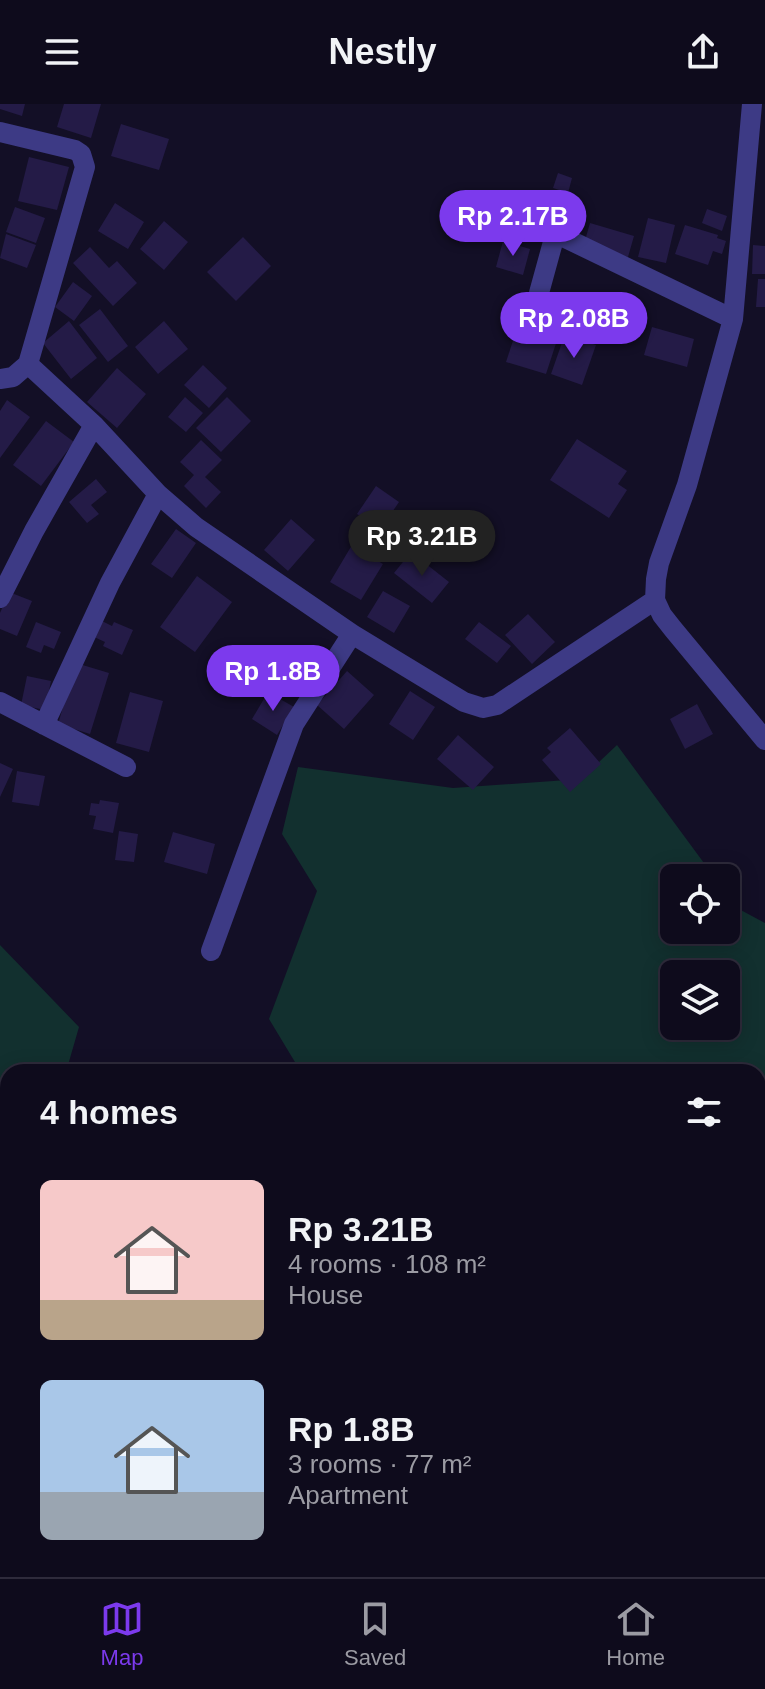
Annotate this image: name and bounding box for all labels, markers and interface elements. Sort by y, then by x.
icon: menu [40,30,84,74]
icon: share [681,30,725,74]
text: Nestly [328,31,437,72]
pin: Rp 2.17B [430,190,596,258]
text: Rp 2.17B [457,201,569,231]
pin: Rp 2.08B [491,292,657,360]
text: Rp 2.08B [518,303,630,333]
pin: Rp 3.21B [339,510,505,578]
text: Rp 3.21B [366,521,478,551]
pin: Rp 1.8B [199,645,347,713]
text: Rp 1.8B [225,656,321,686]
map controls [660,864,740,1040]
button: locate [660,864,740,944]
button: layers [660,960,740,1040]
icon: filters [682,1090,726,1134]
text: 4 homes [40,1093,178,1131]
text: Rp 3.21B [288,1210,434,1248]
icon: home [104,1212,200,1308]
text: 4 rooms · 108 m² [288,1249,486,1279]
text: House [288,1280,363,1310]
text: Rp 1.8B [288,1410,415,1448]
icon: home [104,1412,200,1508]
text: 3 rooms · 77 m² [288,1449,472,1479]
text: Apartment [288,1480,408,1510]
tab: Map [100,1597,144,1671]
tab: Saved [344,1597,406,1671]
tab: Home [606,1597,665,1671]

